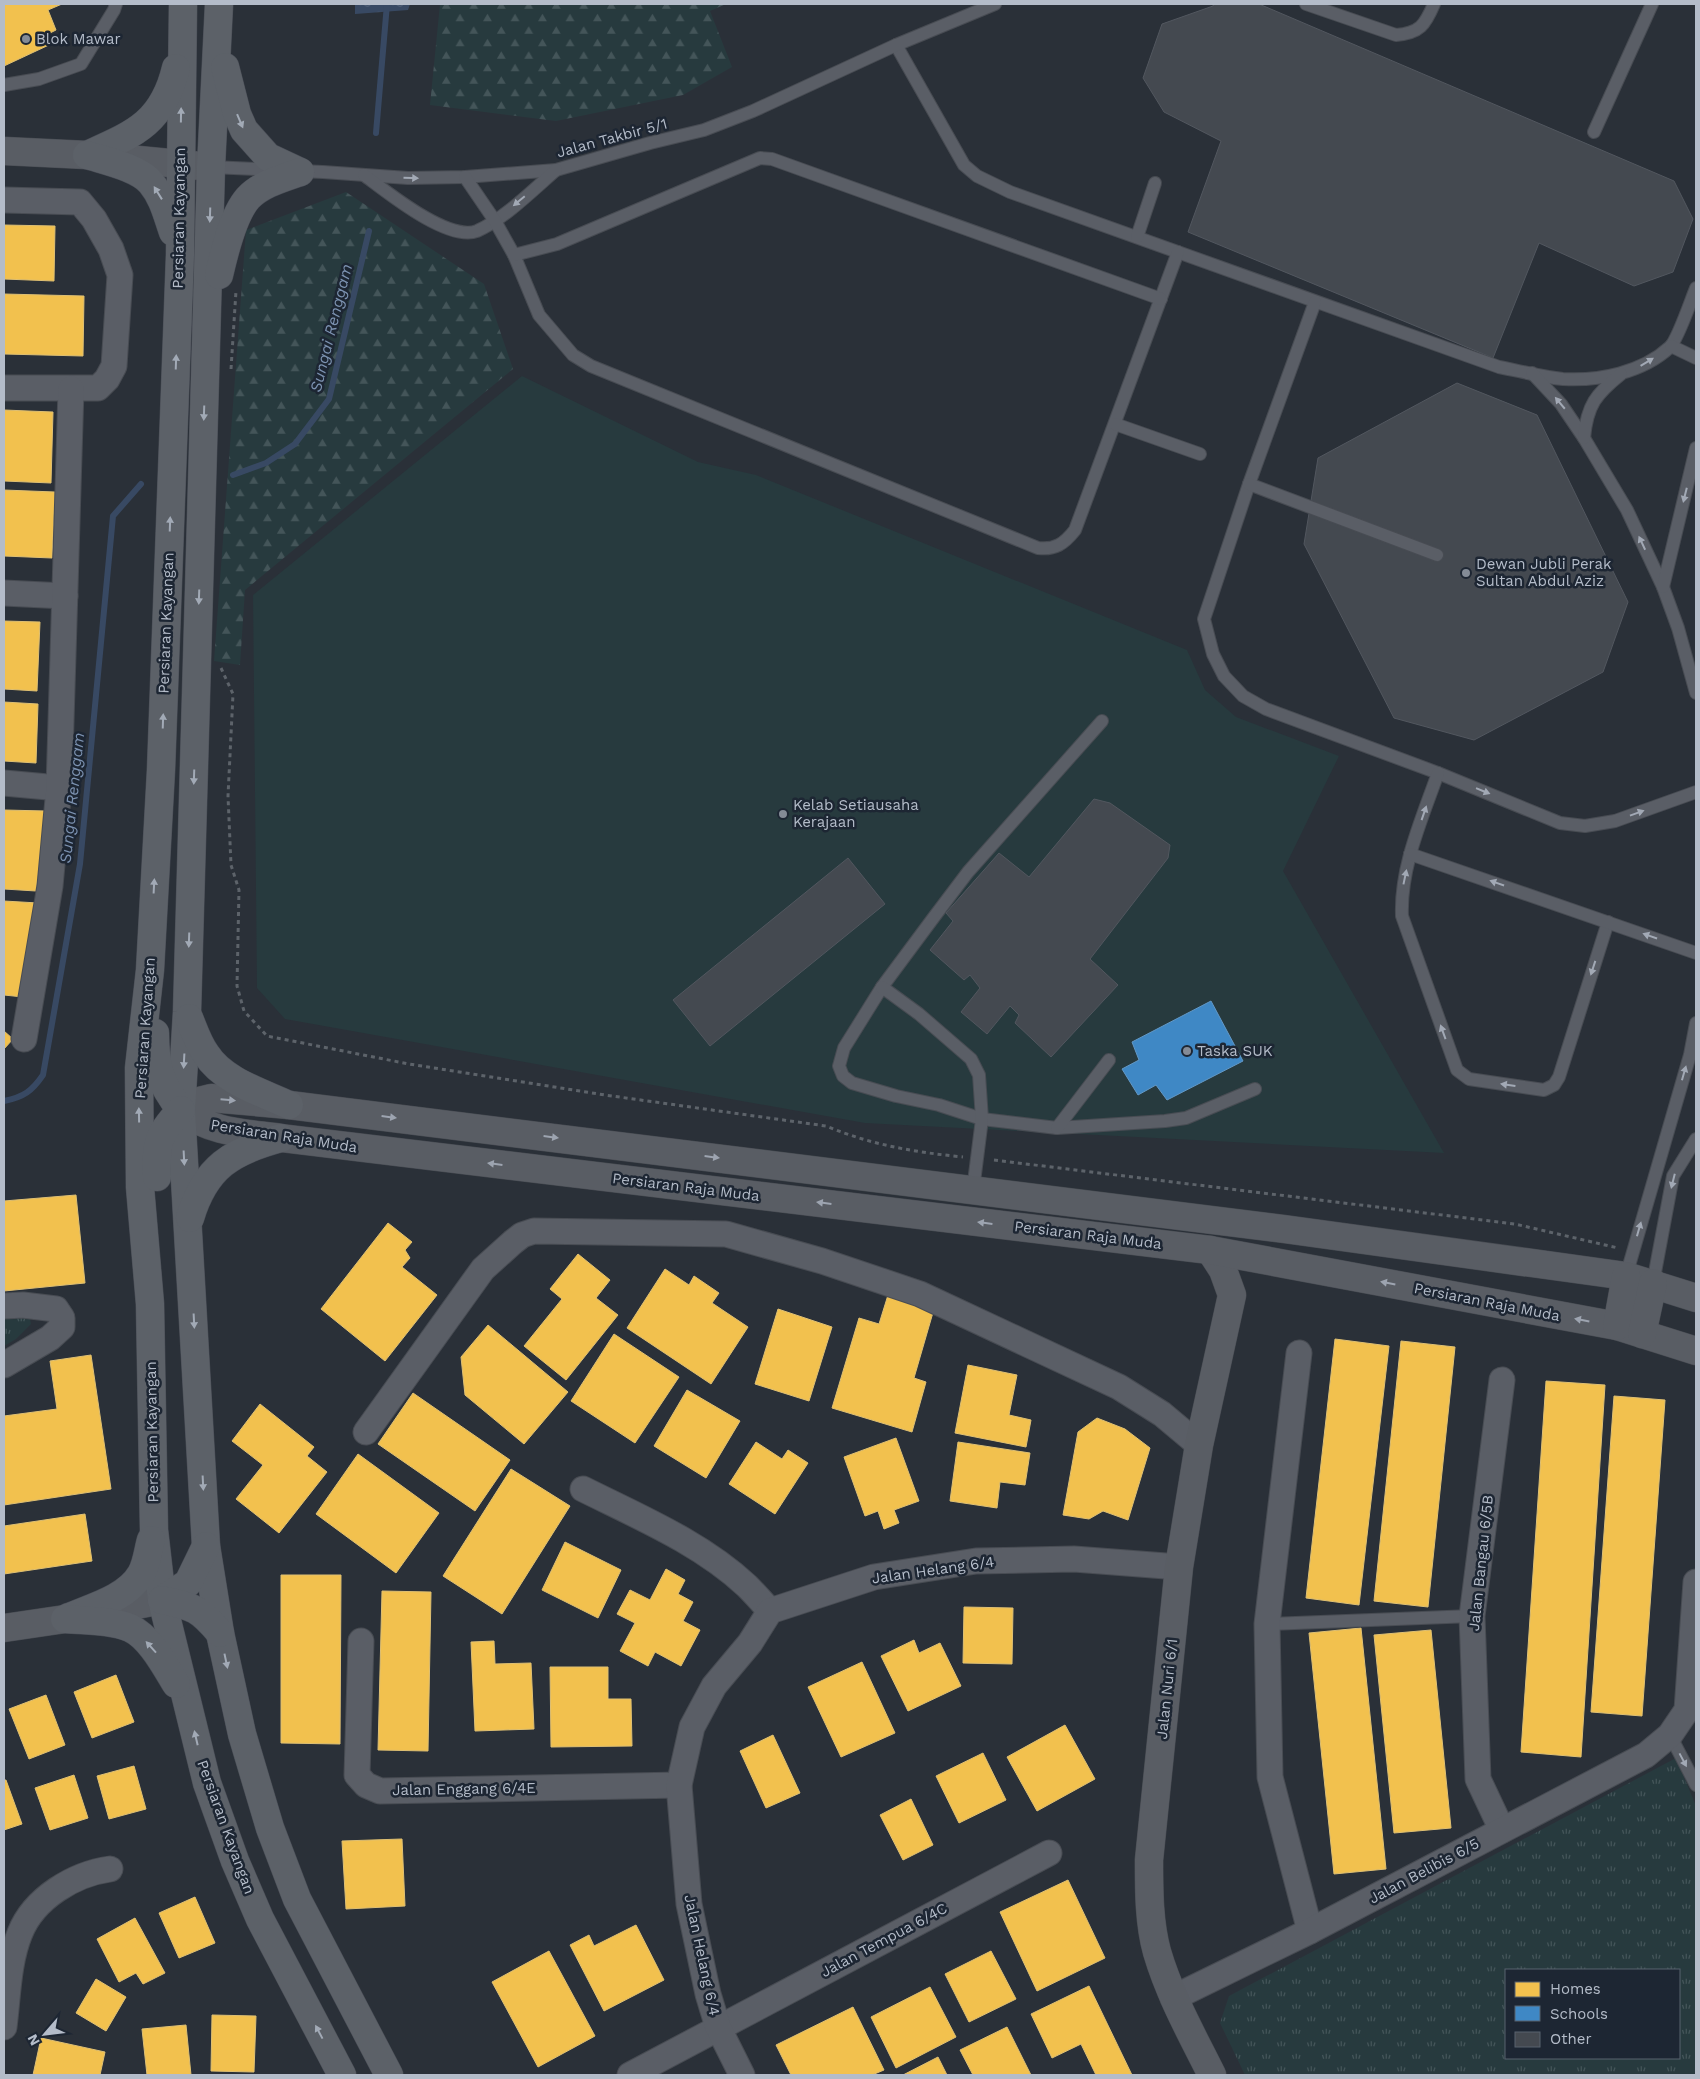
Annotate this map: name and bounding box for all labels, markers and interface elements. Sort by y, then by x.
place label: Blok Mawar [36,30,121,48]
marker: Blok Mawar [20,33,32,45]
one-way arrow [177,107,185,123]
one-way arrow [236,114,244,128]
street label: Jalan Takbir 5/1 [555,115,669,161]
street label: Persiaran Kayangan [169,147,189,289]
one-way arrow [404,174,420,182]
one-way arrow [153,186,162,200]
one-way arrow [513,196,526,207]
one-way arrow [206,208,214,224]
water label: Sungai Renggam [306,262,356,394]
one-way arrow [172,353,180,369]
one-way arrow [1641,357,1654,366]
one-way arrow [1554,397,1565,410]
one-way arrow [200,405,208,421]
one-way arrow [1681,488,1689,503]
one-way arrow [166,516,174,532]
one-way arrow [1638,536,1646,550]
street label: Persiaran Kayangan [155,552,177,694]
place label: Dewan Jubli Perak Sultan Abdul Aziz [1476,555,1612,590]
marker: Dewan Jubli Perak Sultan Abdul Aziz [1460,567,1472,579]
one-way arrow [195,589,203,605]
one-way arrow [159,713,167,729]
water label: Sungai Renggam [56,732,88,864]
one-way arrow [190,769,198,785]
one-way arrow [1476,788,1490,796]
place label: Kelab Setiausaha Kerajaan [793,796,919,831]
one-way arrow [1421,806,1428,821]
marker: Kelab Setiausaha Kerajaan [777,808,789,820]
one-way arrow [1630,809,1645,817]
one-way arrow [1401,869,1409,884]
one-way arrow [151,878,159,894]
one-way arrow [1489,879,1504,887]
one-way arrow [185,932,193,948]
one-way arrow [1643,932,1658,940]
street label: Persiaran Kayangan [131,957,159,1099]
one-way arrow [1589,961,1597,976]
one-way arrow [1439,1024,1446,1039]
place label: Taska SUK [1197,1042,1273,1060]
marker: Taska SUK [1181,1045,1193,1057]
one-way arrow [180,1053,188,1069]
one-way arrow [1681,1065,1689,1080]
one-way arrow [1500,1080,1516,1088]
one-way arrow [220,1096,236,1104]
one-way arrow [135,1107,143,1123]
one-way arrow [382,1113,398,1121]
street label: Persiaran Raja Muda [209,1116,359,1157]
one-way arrow [543,1133,559,1141]
one-way arrow [181,1151,189,1167]
one-way arrow [704,1153,720,1161]
one-way arrow [487,1160,503,1168]
street label: Persiaran Raja Muda [611,1169,761,1205]
one-way arrow [1669,1173,1677,1189]
one-way arrow [815,1199,831,1207]
street label: Persiaran Raja Muda [1013,1217,1163,1253]
one-way arrow [977,1219,993,1227]
one-way arrow [1635,1221,1643,1236]
one-way arrow [1379,1279,1395,1287]
street label: Persiaran Raja Muda [1413,1279,1562,1325]
one-way arrow [190,1313,198,1329]
one-way arrow [1573,1315,1589,1323]
street label: Persiaran Kayangan [142,1361,162,1503]
one-way arrow [199,1475,207,1491]
street label: Jalan Bangau 6/5B [1465,1494,1497,1632]
street label: Jalan Helang 6/4 [871,1552,995,1588]
street label: Jalan Nuri 6/1 [1153,1638,1181,1740]
one-way arrow [145,1641,157,1653]
one-way arrow [223,1653,231,1669]
one-way arrow [192,1731,200,1746]
one-way arrow [1679,1753,1687,1768]
street label: Persiaran Kayangan [193,1757,259,1897]
street label: Jalan Enggang 6/4E [392,1779,536,1799]
street label: Jalan Belibis 6/5 [1366,1834,1482,1908]
street label: Jalan Helang 6/4 [680,1893,724,2017]
street label: Jalan Tempua 6/4C [818,1899,950,1981]
legend [1505,1969,1680,2059]
text: Homes [1550,1980,1601,1998]
text: Schools [1550,2005,1608,2023]
north arrow [20,2009,70,2059]
one-way arrow [315,2025,323,2039]
text: Other [1550,2030,1592,2048]
text: N [24,2032,43,2048]

